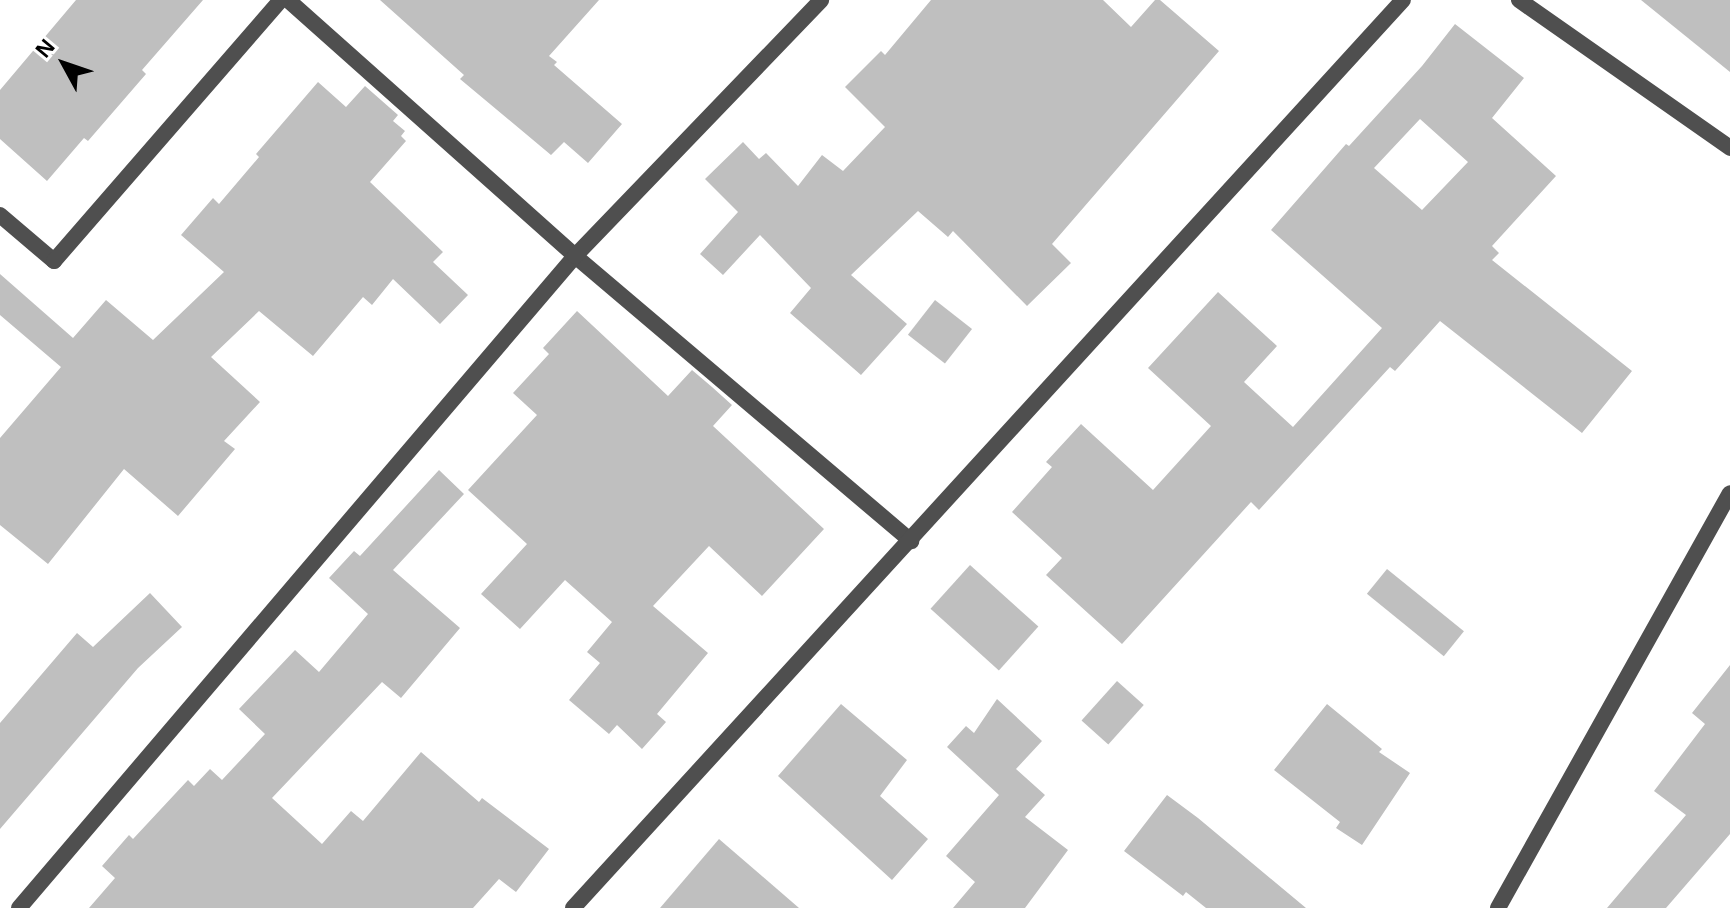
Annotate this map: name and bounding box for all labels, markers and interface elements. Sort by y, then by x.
north arrow [24,24,104,104]
text: N [31,34,60,62]

